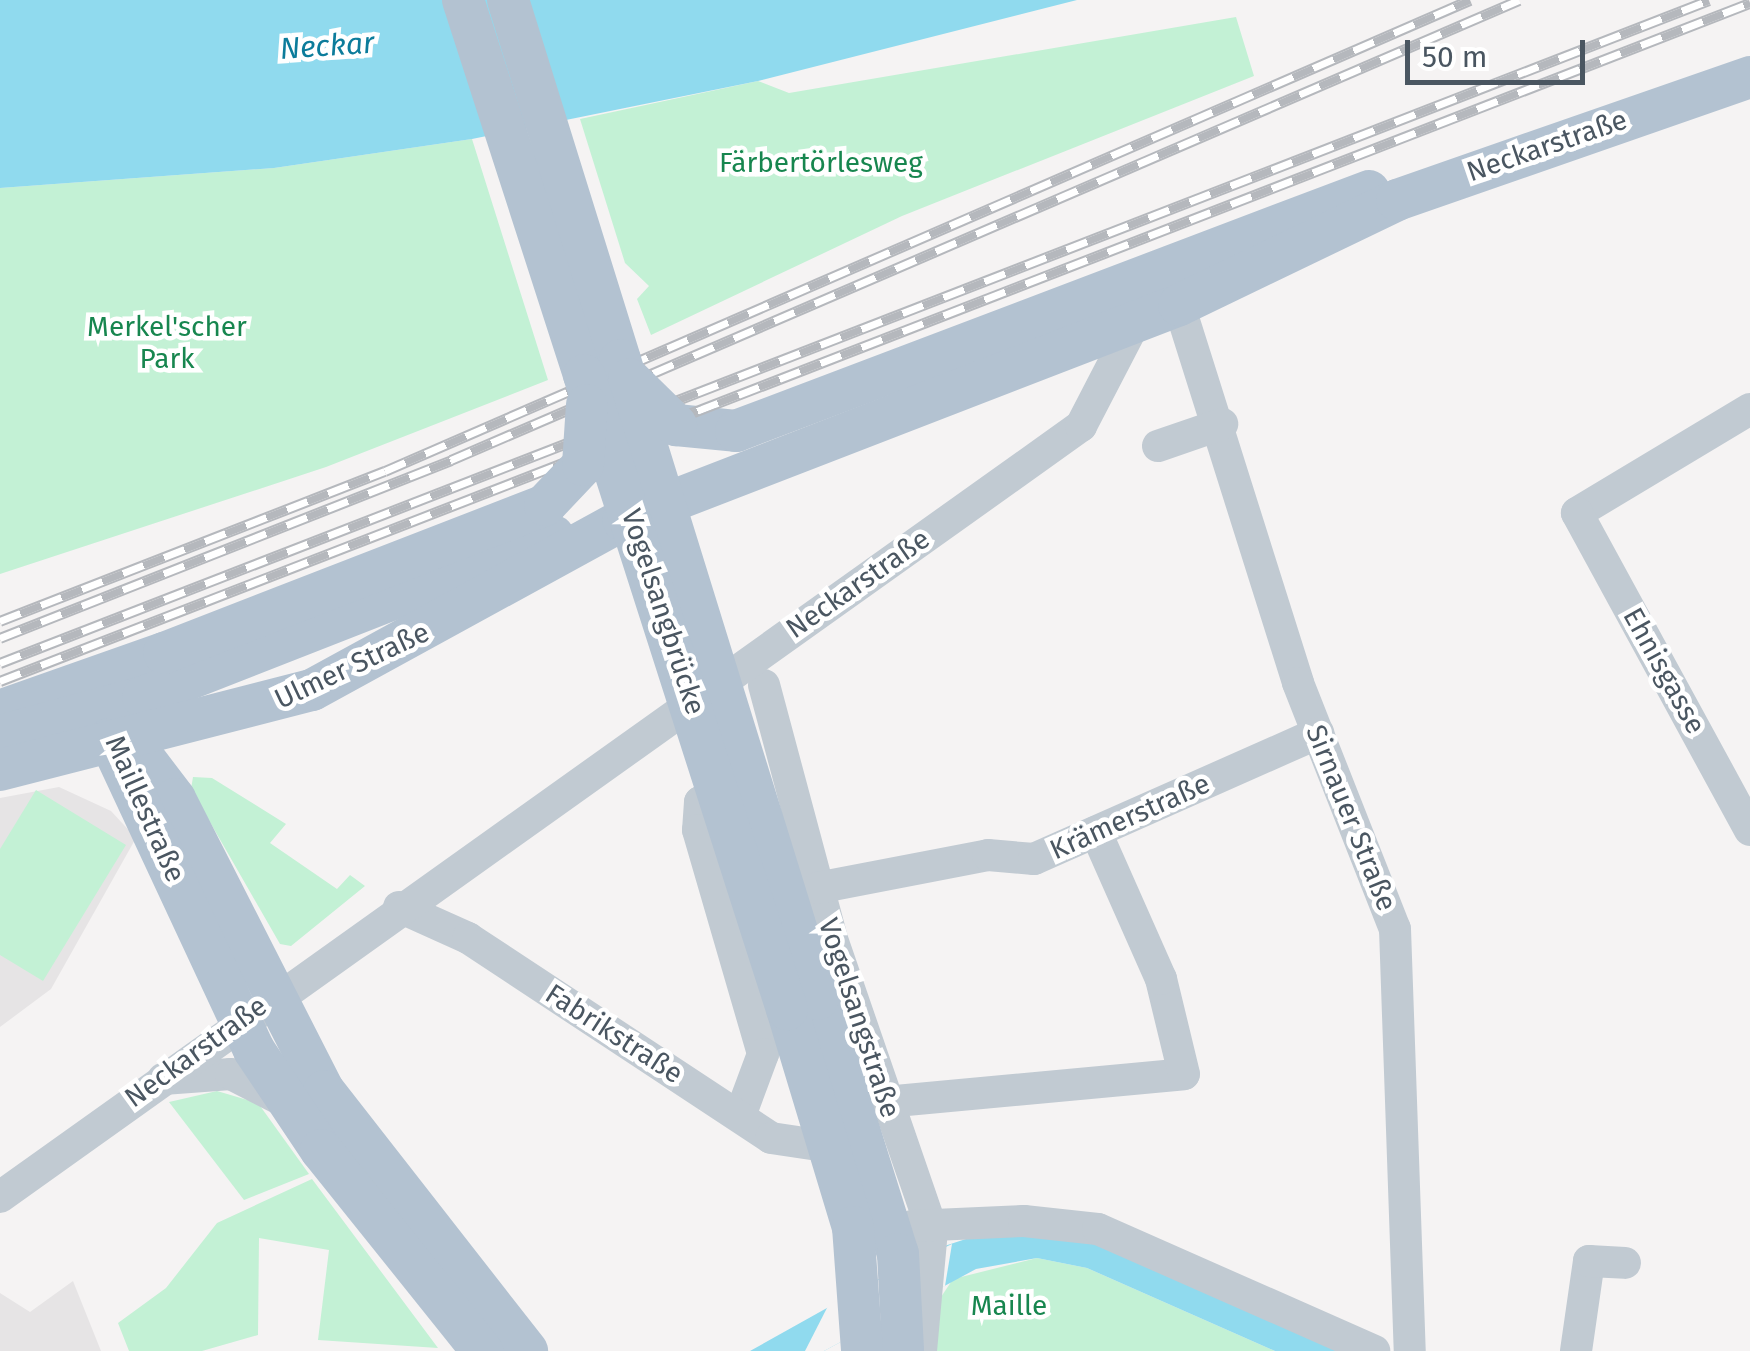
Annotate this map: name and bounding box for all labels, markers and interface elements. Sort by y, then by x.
scale bar [1410,20,1590,82]
water label: Neckar [279,25,375,67]
text: 50 m [1422,39,1487,75]
street label: Neckarstraße [1462,103,1632,189]
park label: Färbertörlesweg [719,146,923,180]
park label: Merkel'scher Park [87,310,247,376]
street label: Vogelsangbrücke [614,505,712,719]
street label: Neckarstraße [780,522,936,646]
street label: Ehnisgasse [1616,602,1712,740]
street label: Ulmer Straße [269,616,435,716]
street label: Sirnauer Straße [1298,720,1404,916]
street label: Maillestraße [98,731,192,887]
street label: Krämerstraße [1045,767,1215,867]
street label: Vogelsangstraße [811,914,907,1122]
street label: Fabrikstraße [539,977,689,1091]
street label: Neckarstraße [118,989,274,1115]
park label: Maille [971,1289,1047,1323]

